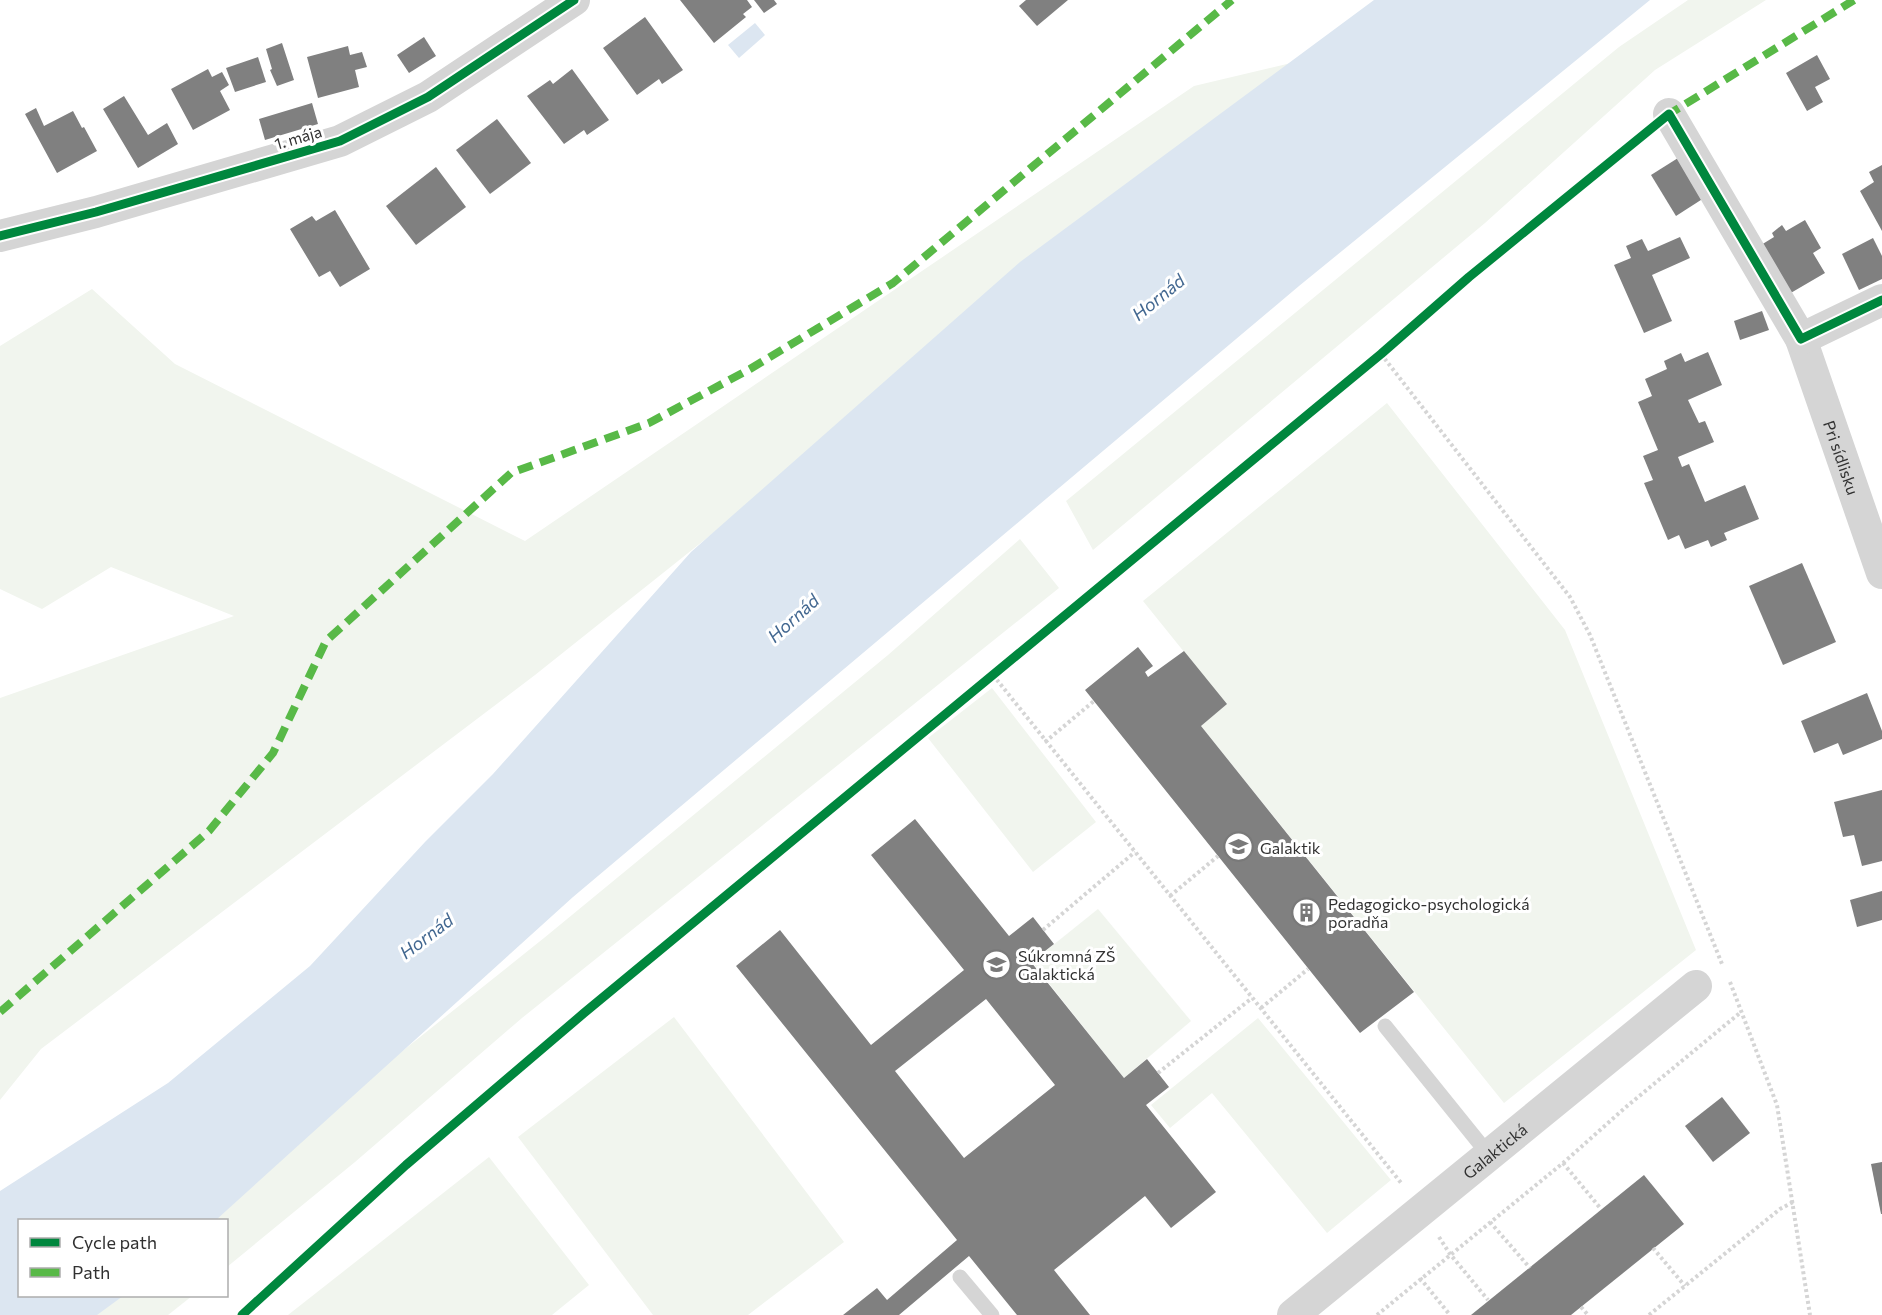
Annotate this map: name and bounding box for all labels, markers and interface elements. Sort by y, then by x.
street label: 1. mája [272,121,324,153]
water label: Hornád [1127,269,1189,325]
street label: Pri sídlisku [1820,418,1864,497]
water label: Hornád [763,589,824,647]
school or university icon: Galaktik [1223,831,1255,863]
place label: Galaktik [1260,838,1321,857]
place label: Pedagogicko-psychologická poradňa [1328,894,1530,931]
building icon: Pedagogicko-psychologická poradňa [1291,896,1323,928]
water label: Hornád [395,908,458,963]
place label: Súkromná ZŠ Galaktická [1018,946,1115,983]
school or university icon: Súkromná ZŠ Galaktická [981,948,1013,980]
street label: Galaktická [1459,1119,1530,1182]
legend [18,1219,228,1297]
text: Cycle path [72,1231,157,1253]
text: Path [72,1261,110,1283]

